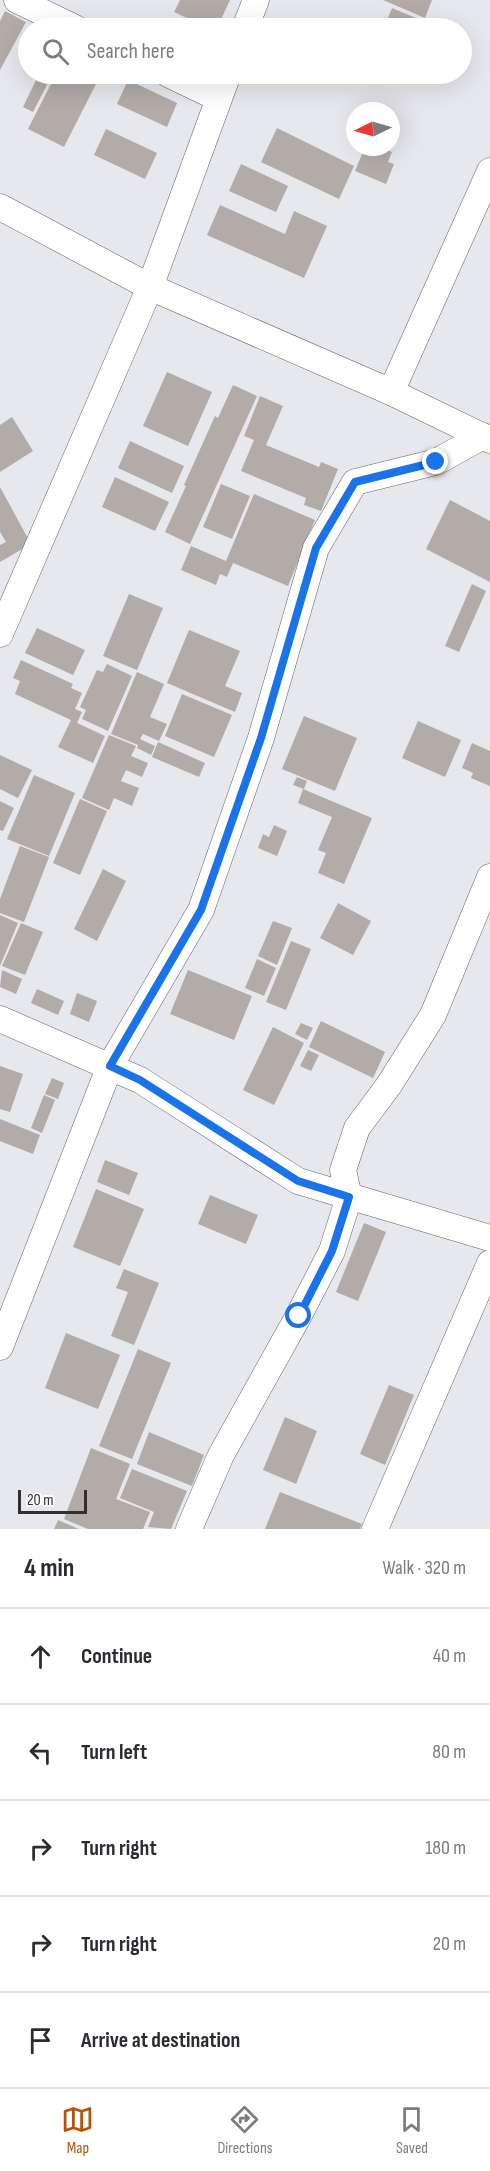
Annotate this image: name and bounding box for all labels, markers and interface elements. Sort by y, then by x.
search box [18,18,472,84]
icon: search [39,35,72,68]
text: Search here [87,38,174,65]
north arrow [346,102,400,156]
route end [422,448,448,474]
route start [285,1302,311,1328]
scale bar [18,1487,87,1514]
text: 20 m [27,1491,54,1510]
text: 4 min [24,1553,74,1584]
text: Walk · 320 m [383,1556,466,1580]
icon: ahead [24,1640,57,1673]
text: Continue [81,1643,152,1670]
text: 40 m [433,1644,466,1668]
icon: left [24,1736,57,1769]
text: Turn left [81,1739,147,1766]
text: 80 m [432,1740,466,1764]
icon: right [24,1832,57,1865]
text: Turn right [81,1835,157,1862]
text: 180 m [425,1836,466,1860]
icon: right [24,1928,57,1961]
text: Turn right [81,1931,157,1958]
text: 20 m [433,1932,466,1956]
icon: arrive [24,2024,57,2057]
text: Arrive at destination [81,2027,240,2054]
tab: Map [61,2103,94,2158]
tab: Directions [217,2103,272,2158]
tab: Saved [395,2103,428,2158]

